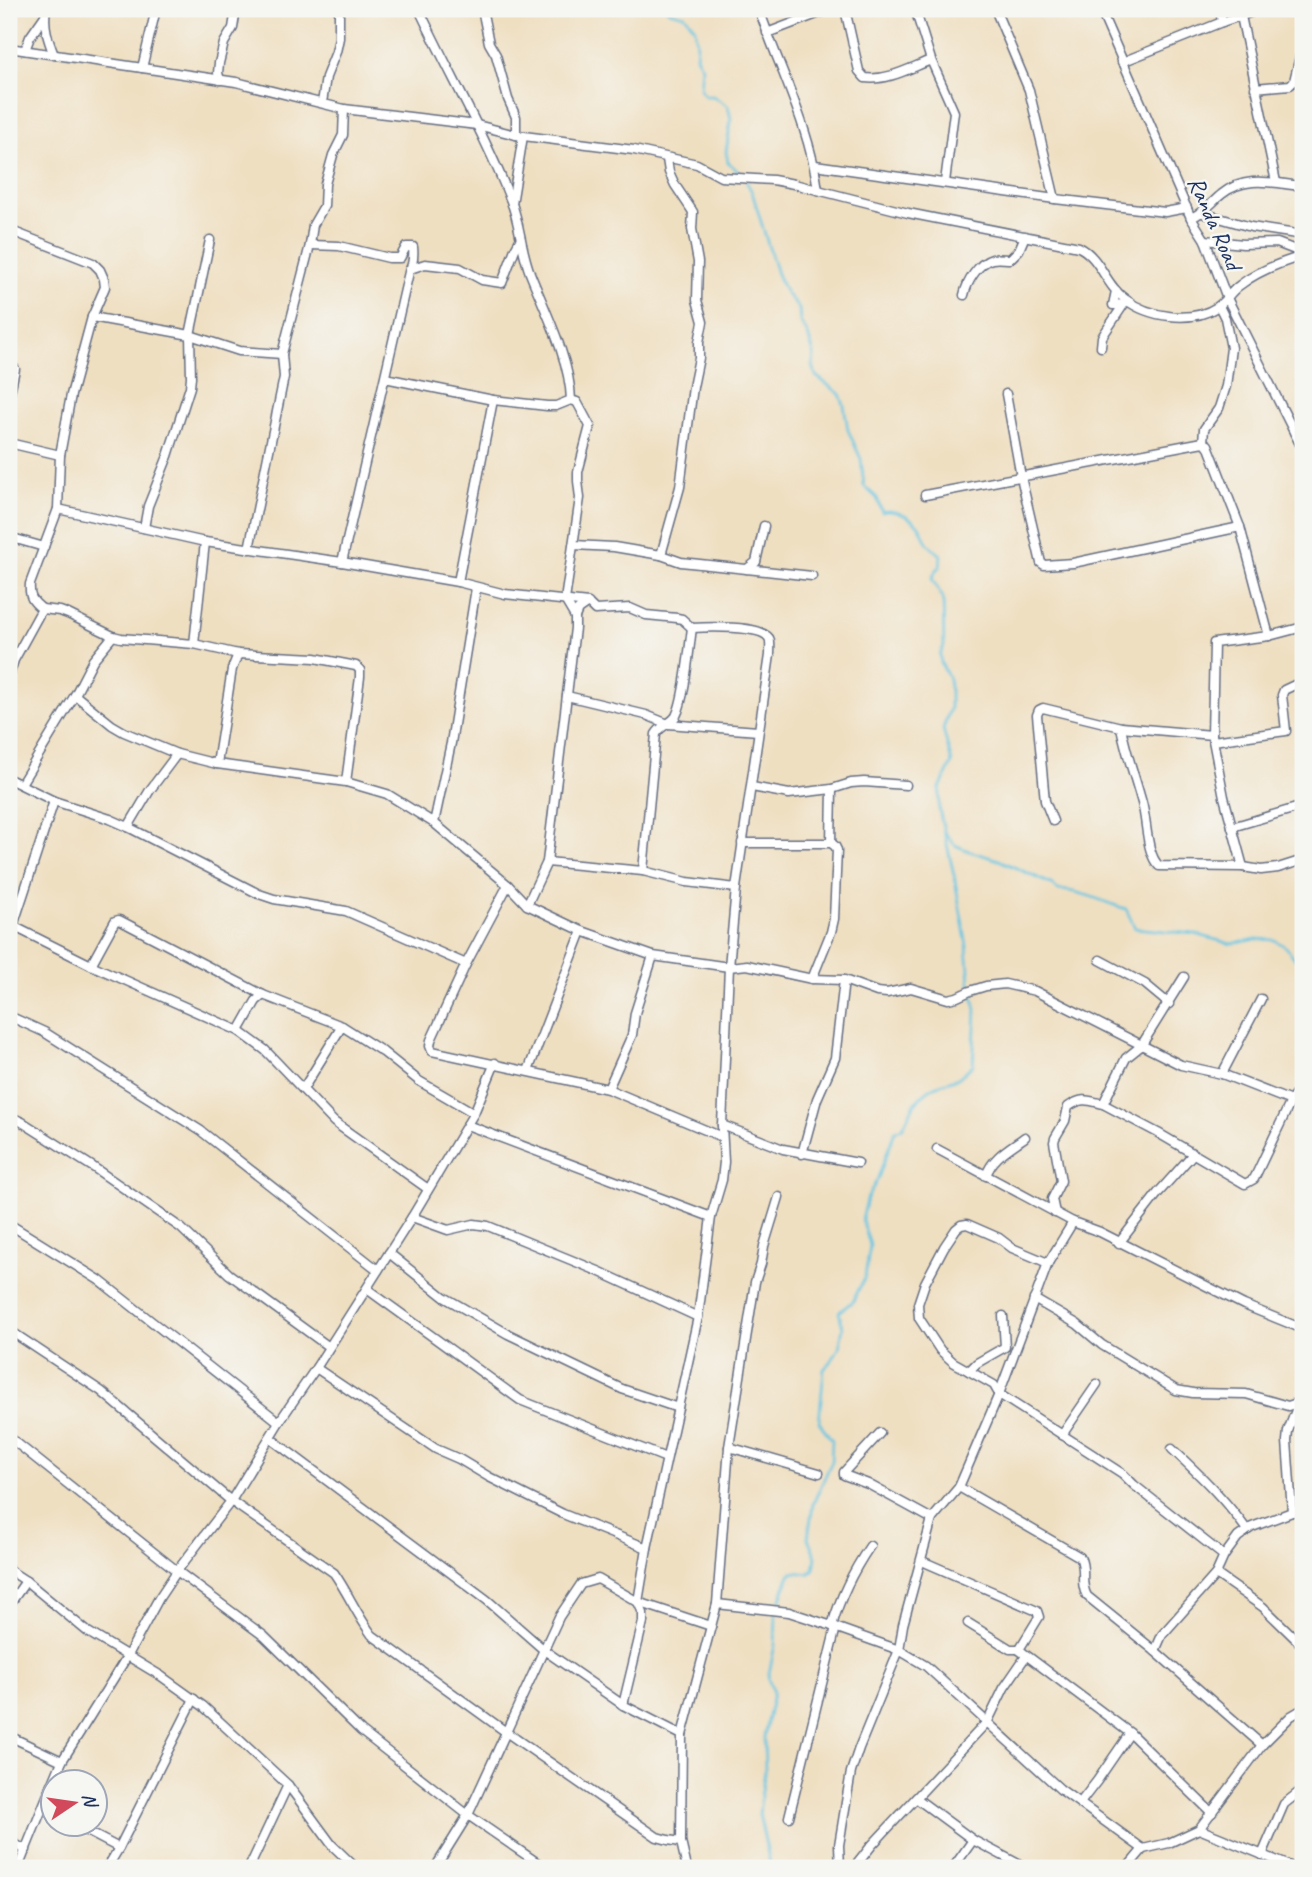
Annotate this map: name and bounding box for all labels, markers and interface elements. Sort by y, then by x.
street label: Randa Road [1181,172,1250,278]
north arrow [38,1769,108,1839]
text: N [77,1791,103,1811]

